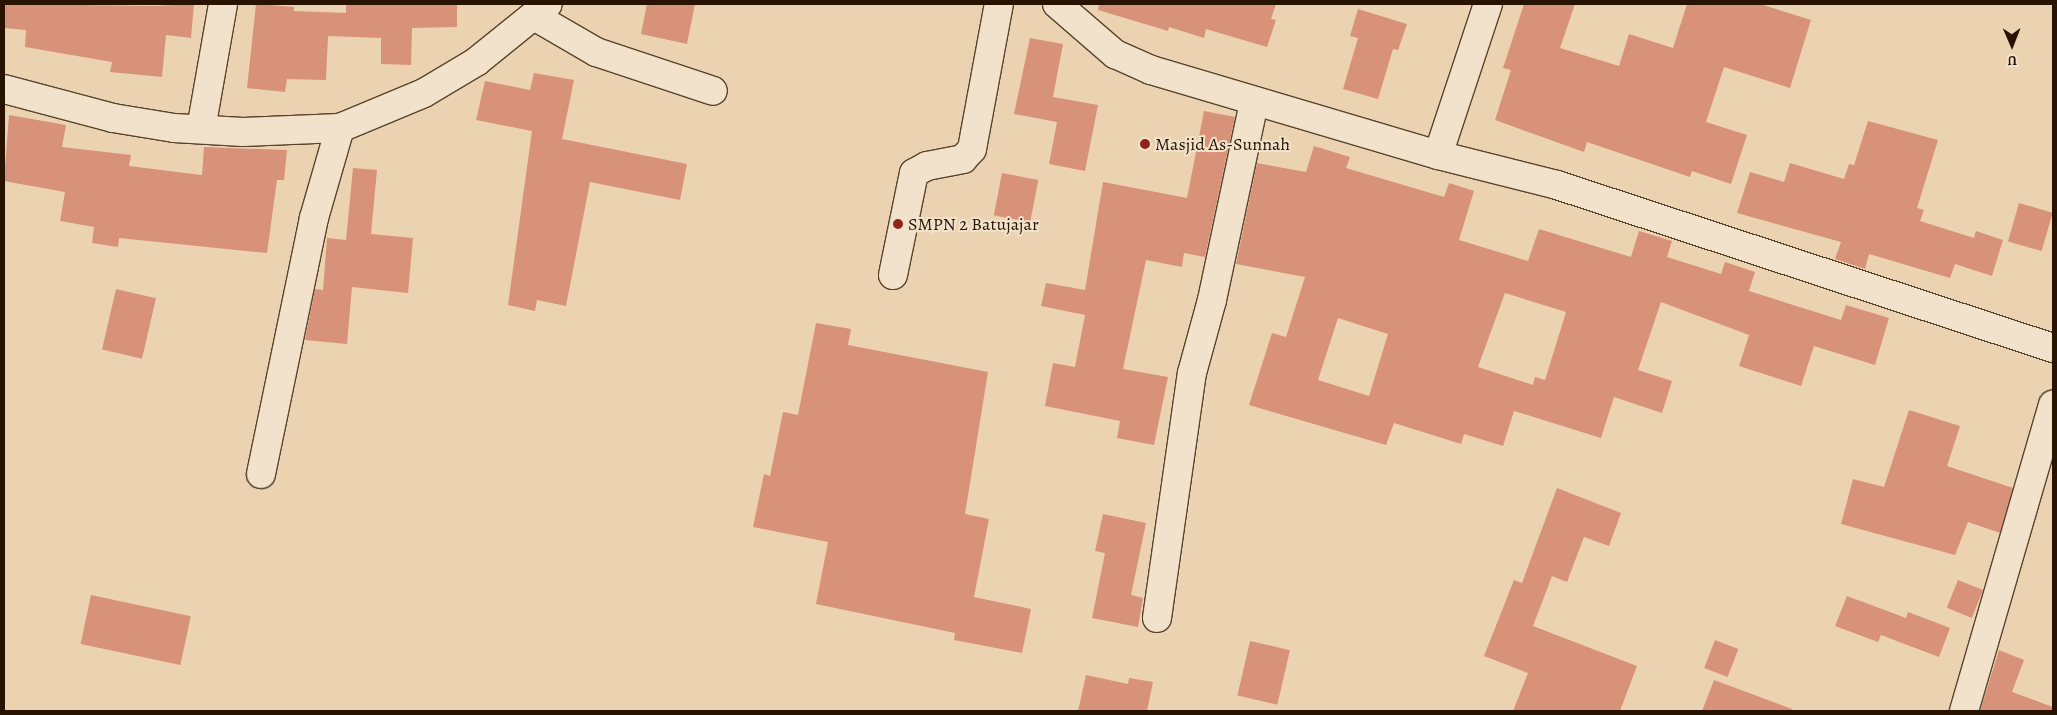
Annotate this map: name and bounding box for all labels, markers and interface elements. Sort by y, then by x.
north arrow [1987,20,2037,70]
text: U [2008,51,2017,70]
place label: Masjid As-Sunnah [1155,133,1290,155]
marker: Masjid As-Sunnah [1139,138,1151,150]
place label: SMPN 2 Batujajar [908,213,1039,235]
marker: SMPN 2 Batujajar [892,218,904,230]

